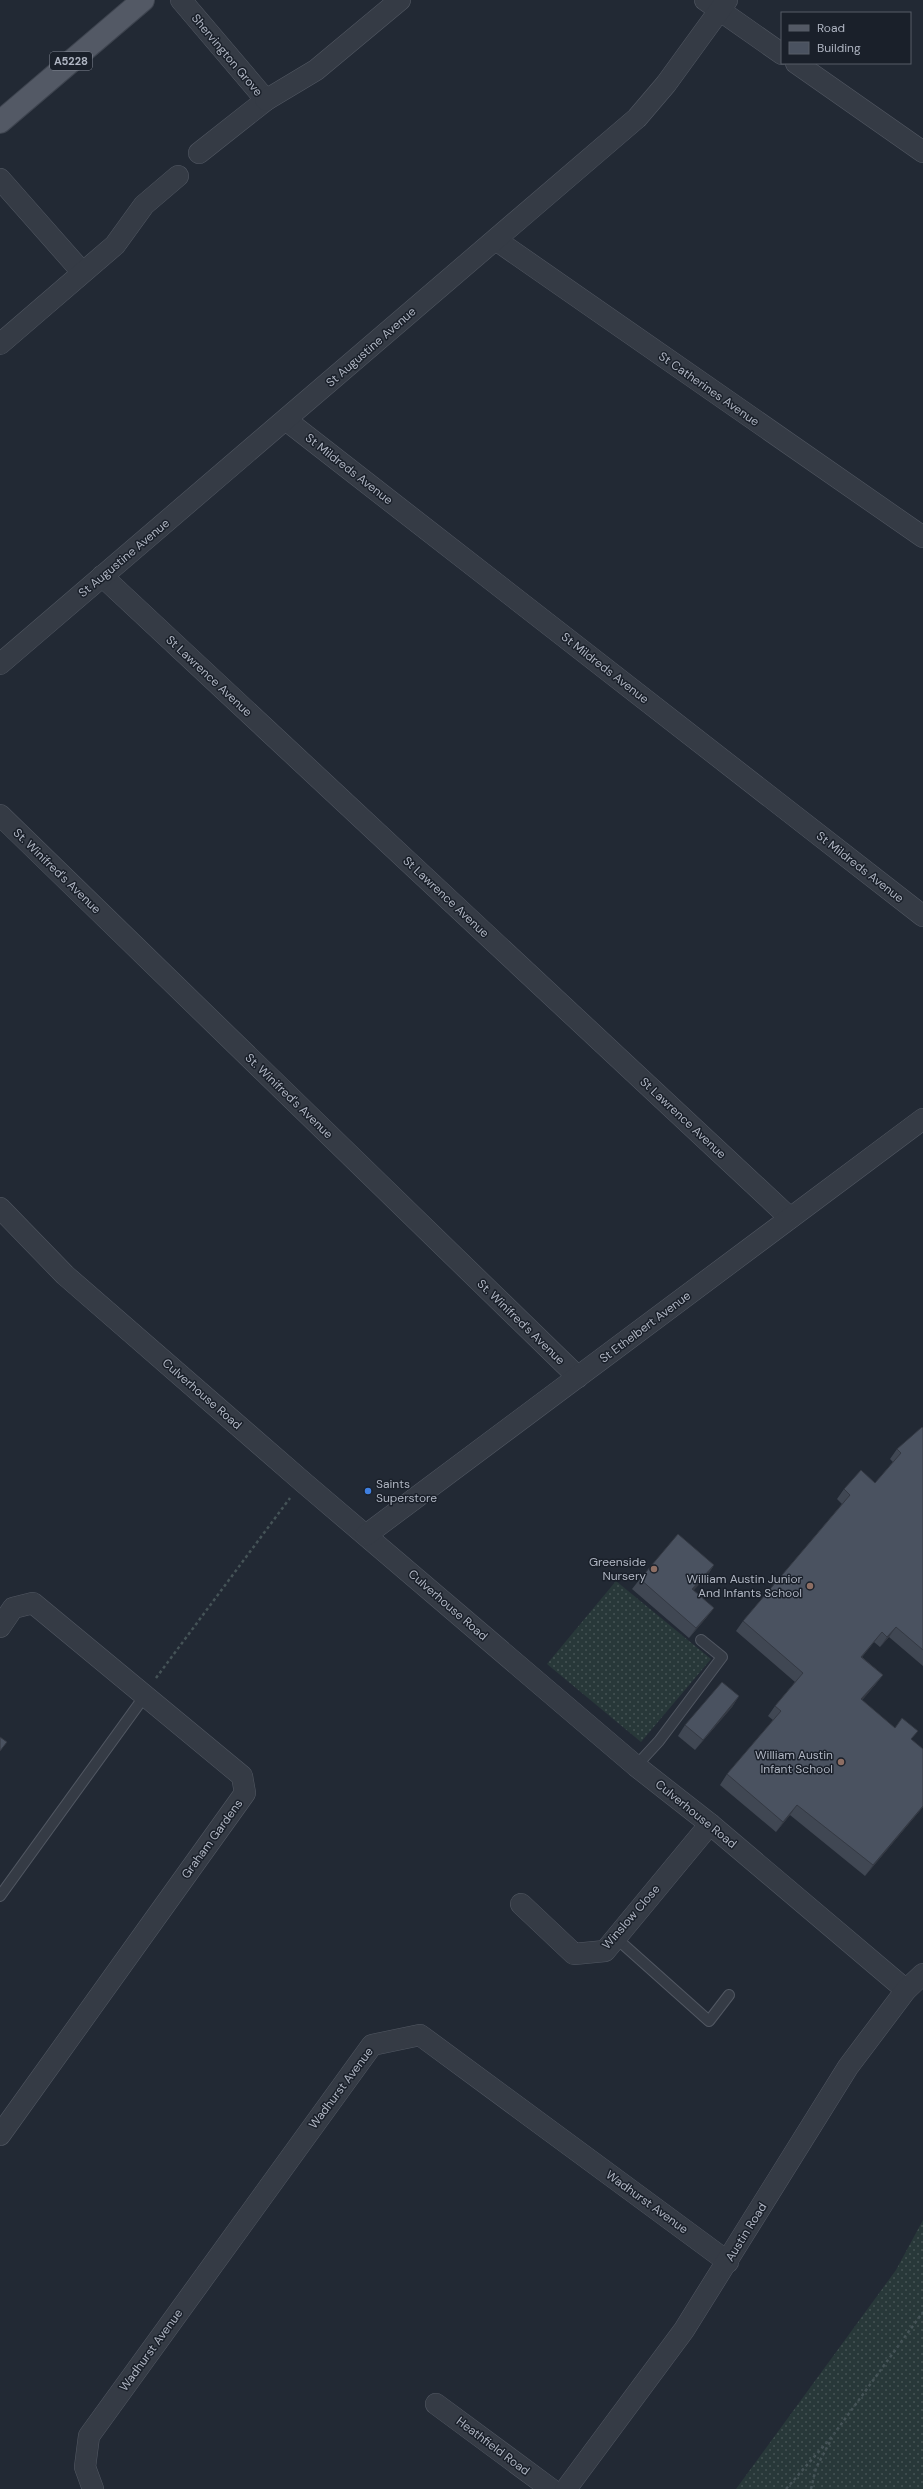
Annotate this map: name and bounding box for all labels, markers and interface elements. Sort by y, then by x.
street label: Shervington Grove [188,11,266,100]
legend [781,12,911,64]
text: Road [817,20,845,36]
text: Building [817,40,861,56]
road number: A5228 [50,52,92,70]
street label: St Augustine Avenue [323,303,419,390]
street label: St Catherines Avenue [656,348,763,430]
street label: St Mildreds Avenue [302,430,396,508]
street label: St Augustine Avenue [75,515,173,601]
street label: St Mildreds Avenue [558,629,652,707]
street label: St Lawrence Avenue [162,632,256,720]
street label: St. Winifred's Avenue [10,825,104,917]
street label: St Mildreds Avenue [813,828,907,906]
street label: St Lawrence Avenue [399,853,493,941]
street label: St. Winifred's Avenue [242,1050,336,1142]
street label: St Lawrence Avenue [636,1074,730,1162]
street label: St. Winifred's Avenue [474,1276,568,1368]
street label: St Ethelbert Avenue [596,1287,694,1367]
street label: Culverhouse Road [159,1355,245,1433]
place label: Saints Superstore [376,1476,437,1506]
marker: Saints Superstore [363,1486,373,1496]
place label: Greenside Nursery [589,1554,646,1584]
marker: Greenside Nursery [649,1564,659,1574]
street label: Culverhouse Road [405,1566,491,1644]
place label: William Austin Junior And Infants School [687,1571,803,1601]
marker: William Austin Junior And Infants School [805,1581,815,1591]
place label: William Austin Infant School [755,1747,833,1777]
marker: William Austin Infant School [836,1757,846,1767]
street label: Culverhouse Road [652,1776,740,1852]
street label: Graham Gardens [178,1796,246,1882]
street label: Winslow Close [599,1881,664,1953]
street label: Wadhurst Avenue [305,2044,377,2132]
street label: Wadhurst Avenue [603,2167,691,2237]
street label: Austin Road [722,2200,770,2264]
street label: Wadhurst Avenue [116,2306,186,2394]
street label: Heathfield Road [453,2413,533,2479]

